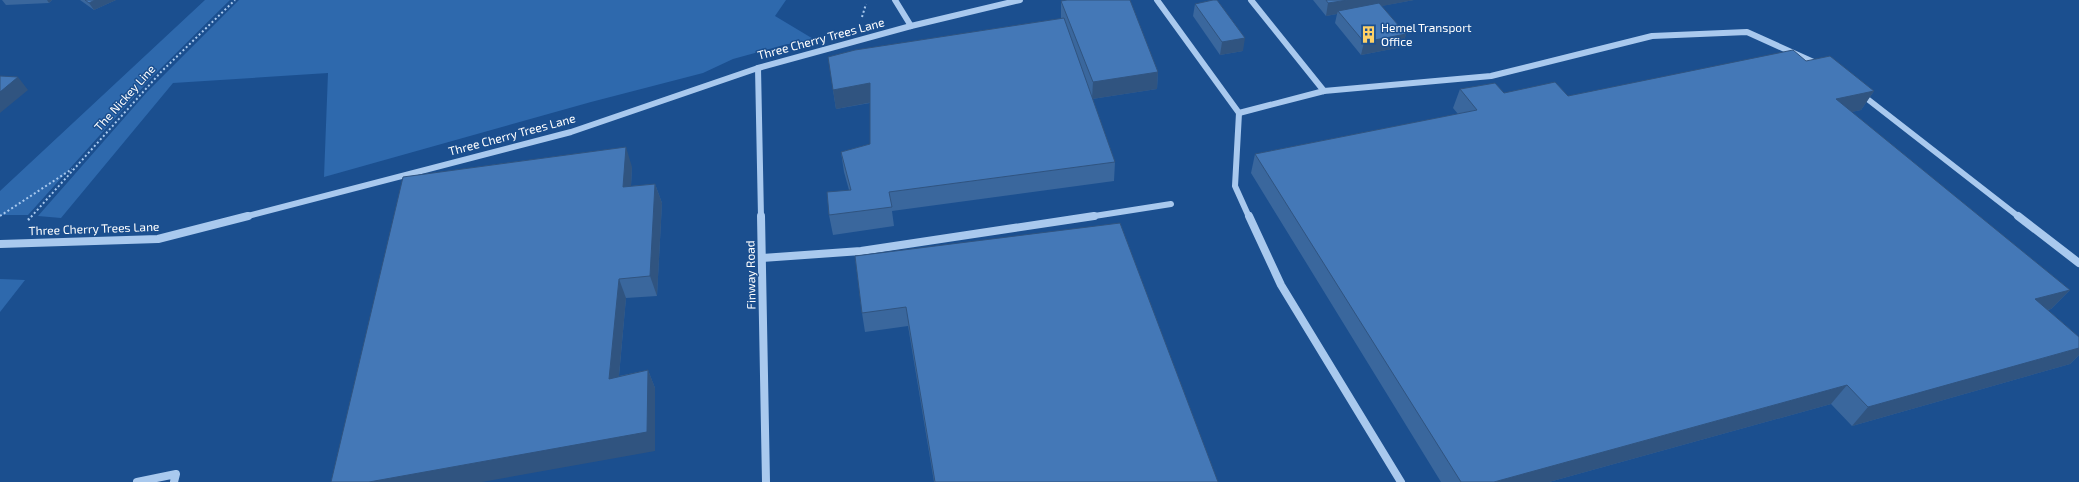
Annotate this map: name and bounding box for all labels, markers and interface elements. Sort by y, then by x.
street label: Three Cherry Trees Lane [756,14,886,62]
place label: Hemel Transport Office [1381,20,1472,48]
building icon: Hemel Transport Office [1358,25,1378,45]
street label: The Nickey Line [91,61,158,133]
street label: Three Cherry Trees Lane [447,110,577,158]
street label: Three Cherry Trees Lane [28,219,160,237]
street label: Finway Road [742,240,758,310]

